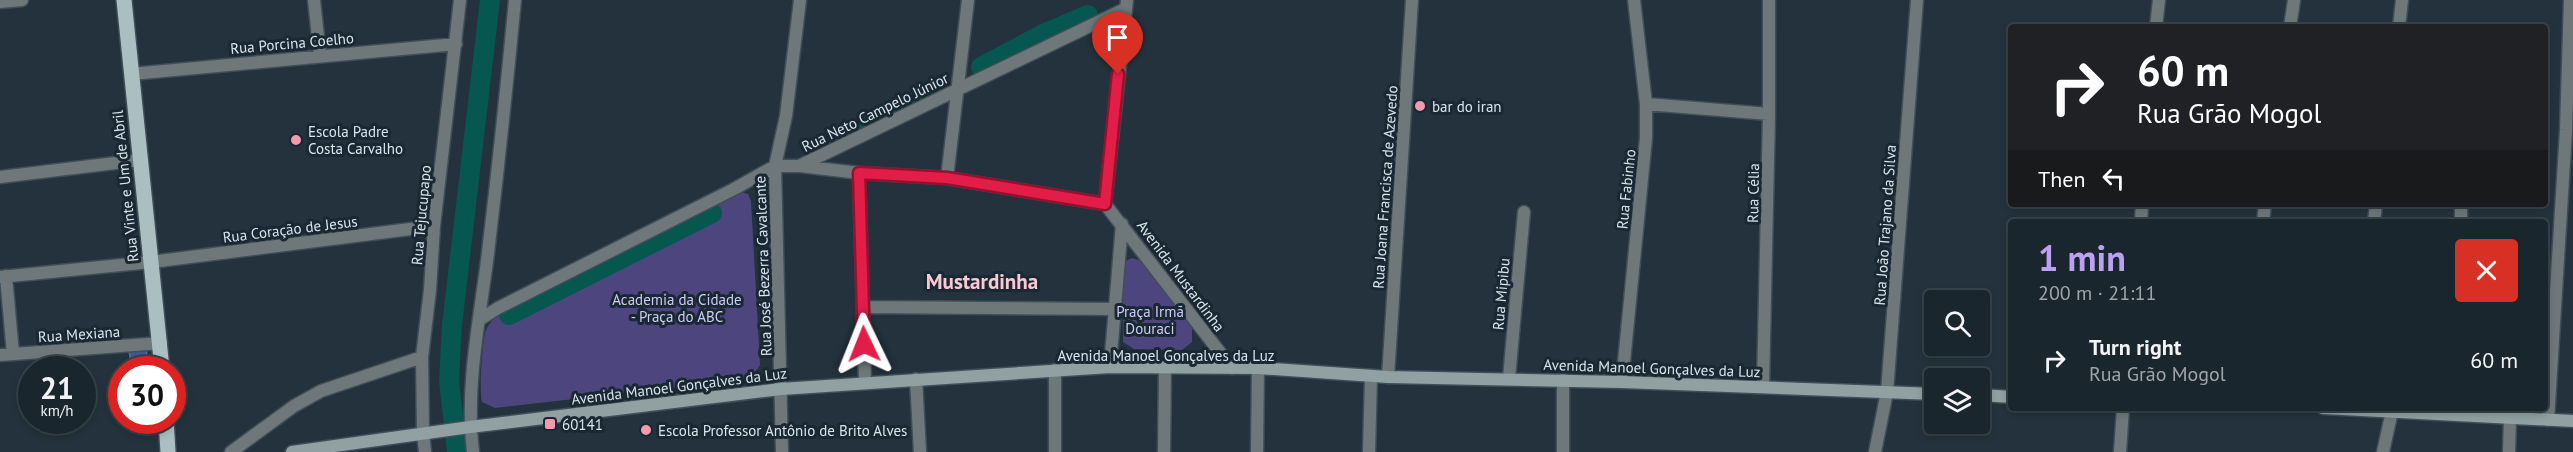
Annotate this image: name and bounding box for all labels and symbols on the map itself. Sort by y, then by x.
pin [1092,12,1143,74]
street label: Rua Porcina Coelho [229,28,355,58]
street label: Rua Neto Campelo Júnior [799,68,951,156]
street label: Rua Joana Francisca de Azevedo [1368,85,1402,289]
place label: bar do iran [1432,97,1502,116]
marker: bar do iran [1413,99,1427,113]
street label: Rua Vinte e Um de Abril [108,109,142,263]
place label: Escola Padre Costa Carvalho [308,122,403,158]
marker: Escola Padre Costa Carvalho [289,133,303,147]
street label: Rua João Trajano da Silva [1870,144,1900,306]
street label: Rua Fabinho [1612,148,1640,230]
street label: Rua Célia [1743,163,1763,223]
street label: Rua Tejucupapo [407,164,435,266]
street label: Rua José Bezerra Cavalcante [750,176,776,356]
street label: Rua Coração de Jesus [222,211,358,247]
street label: Avenida Mustardinha [1133,217,1229,335]
street label: Rua Mipibu [1488,257,1514,331]
district label: Mustardinha [926,268,1038,295]
park label: Academia da Cidade - Praça do ABC [612,290,742,326]
park label: Praça Irmã Douraci [1116,302,1184,338]
position arrow [832,312,896,376]
street label: Rua Mexiana [37,322,121,346]
street label: Avenida Manoel Gonçalves da Luz [1057,346,1275,365]
street label: Avenida Manoel Gonçalves da Luz [1543,355,1761,381]
speed limit sign: 30 [108,356,186,434]
street label: Avenida Manoel Gonçalves da Luz [570,363,788,409]
place label: 60141 [562,415,603,434]
marker: 60141 [543,417,557,431]
place label: Escola Professor Antônio de Brito Alves [658,421,907,440]
marker: Escola Professor Antônio de Brito Alves [639,423,653,437]

